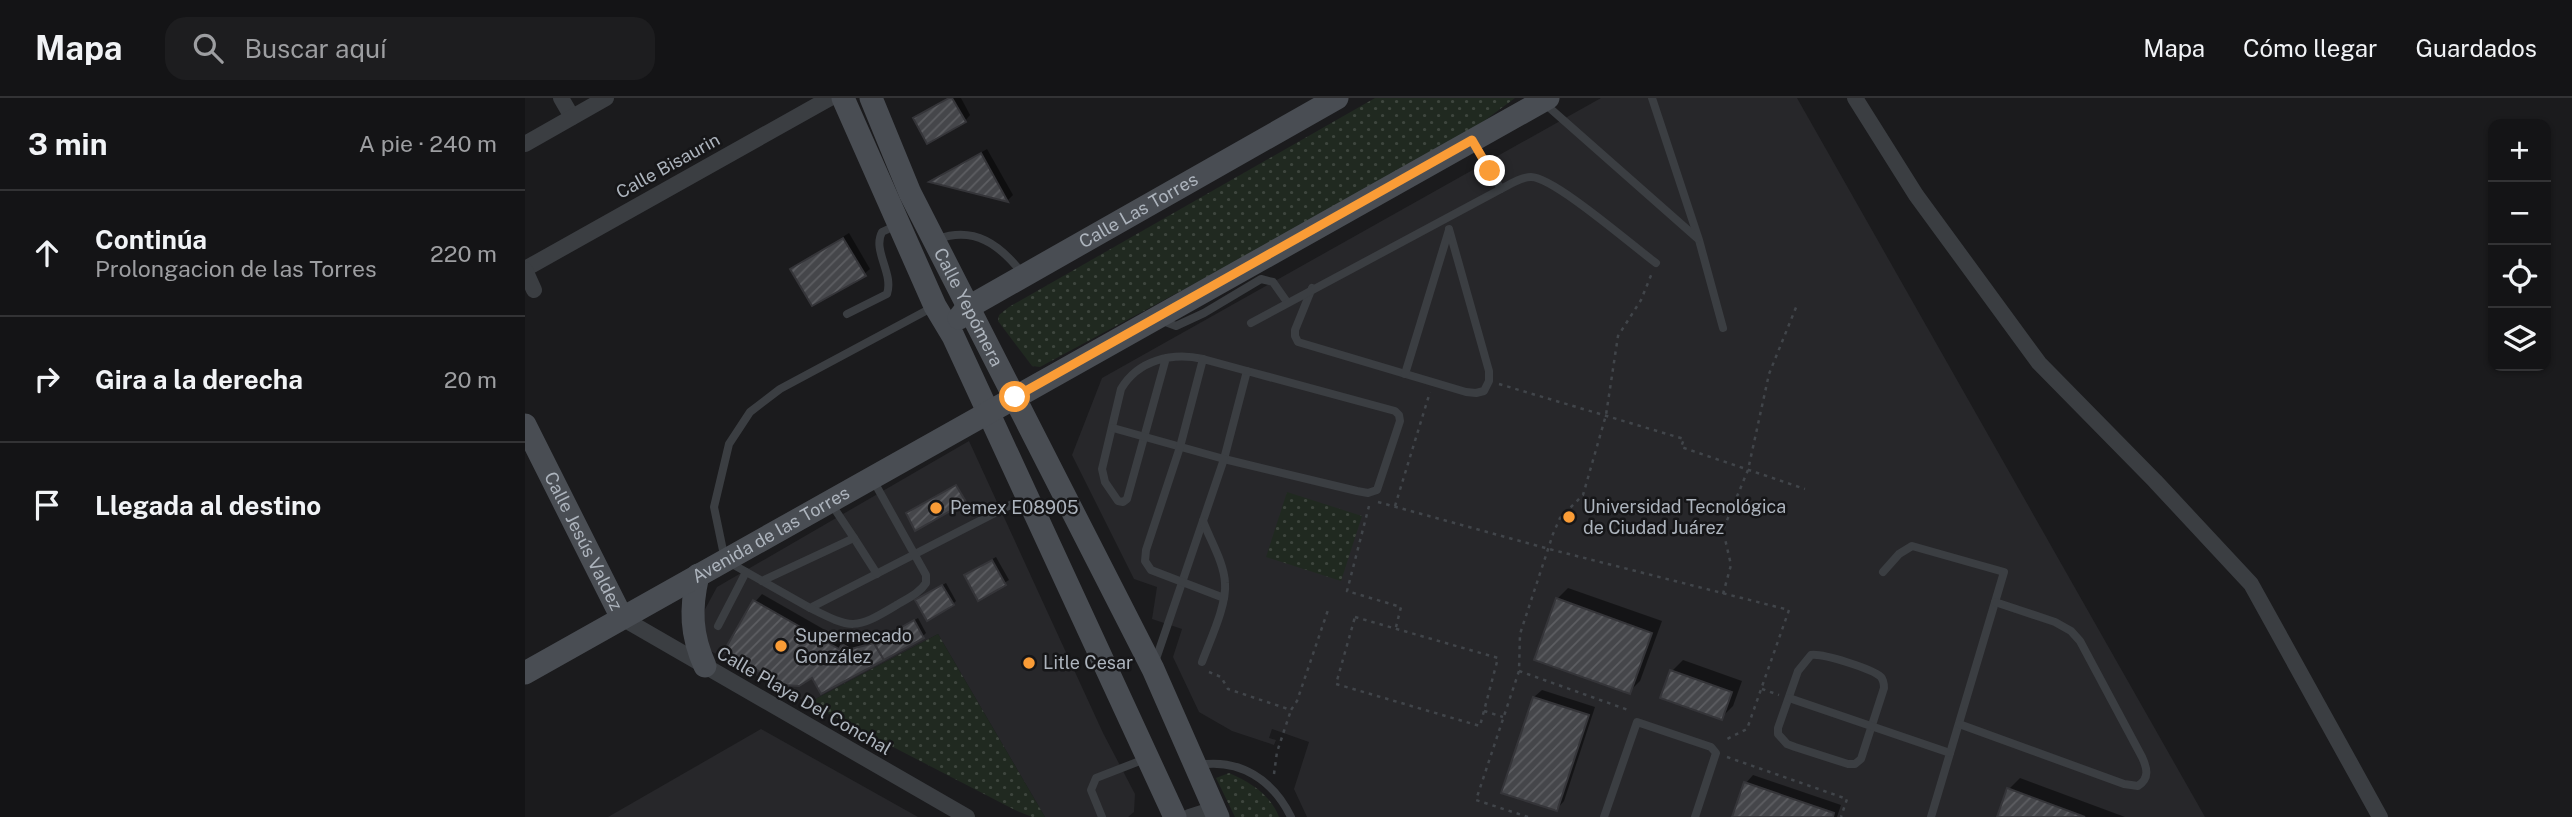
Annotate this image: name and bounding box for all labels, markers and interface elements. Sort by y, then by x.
search box [165,17,655,80]
text: Mapa [35,29,123,67]
icon: search [189,29,227,67]
text: Buscar aquí [245,33,386,64]
text: Mapa [2143,34,2205,62]
text: Cómo llegar [2243,34,2377,62]
text: Guardados [2415,34,2537,62]
map controls [2488,119,2551,371]
button: + [2488,119,2551,182]
text: 3 min [28,126,107,162]
street label: Calle Bisaurin [612,128,723,203]
text: A pie · 240 m [359,130,497,157]
route end [1474,155,1505,186]
street label: Calle Las Torres [1075,168,1201,252]
button: − [2488,182,2551,245]
text: Continúa [95,224,207,255]
icon: ahead [28,234,66,272]
text: 220 m [430,240,497,267]
street label: Calle Yepómera [930,244,1008,370]
button: locate [2488,245,2551,308]
text: Prolongacion de las Torres [95,255,377,282]
button: layers [2488,308,2551,371]
icon: right [28,360,66,398]
text: Gira a la derecha [95,364,303,395]
text: 20 m [444,366,497,393]
route start [999,381,1030,412]
street label: Calle Jesús Valdez [540,468,627,614]
street label: Avenida de las Torres [688,482,853,587]
icon: arrive [28,486,66,524]
text: Llegada al destino [95,490,321,521]
place label: Universidad Tecnológica de Ciudad Juárez [1583,496,1786,538]
place label: Pemex E08905 [950,497,1078,518]
marker: Pemex E08905 [928,500,944,516]
marker: Universidad Tecnológica de Ciudad Juárez [1561,509,1577,525]
place label: Supermecado González [795,625,912,667]
marker: Supermecado González [773,638,789,654]
street label: Calle Playa Del Conchal [713,642,895,759]
place label: Litle Cesar [1043,652,1133,673]
marker: Litle Cesar [1021,655,1037,671]

